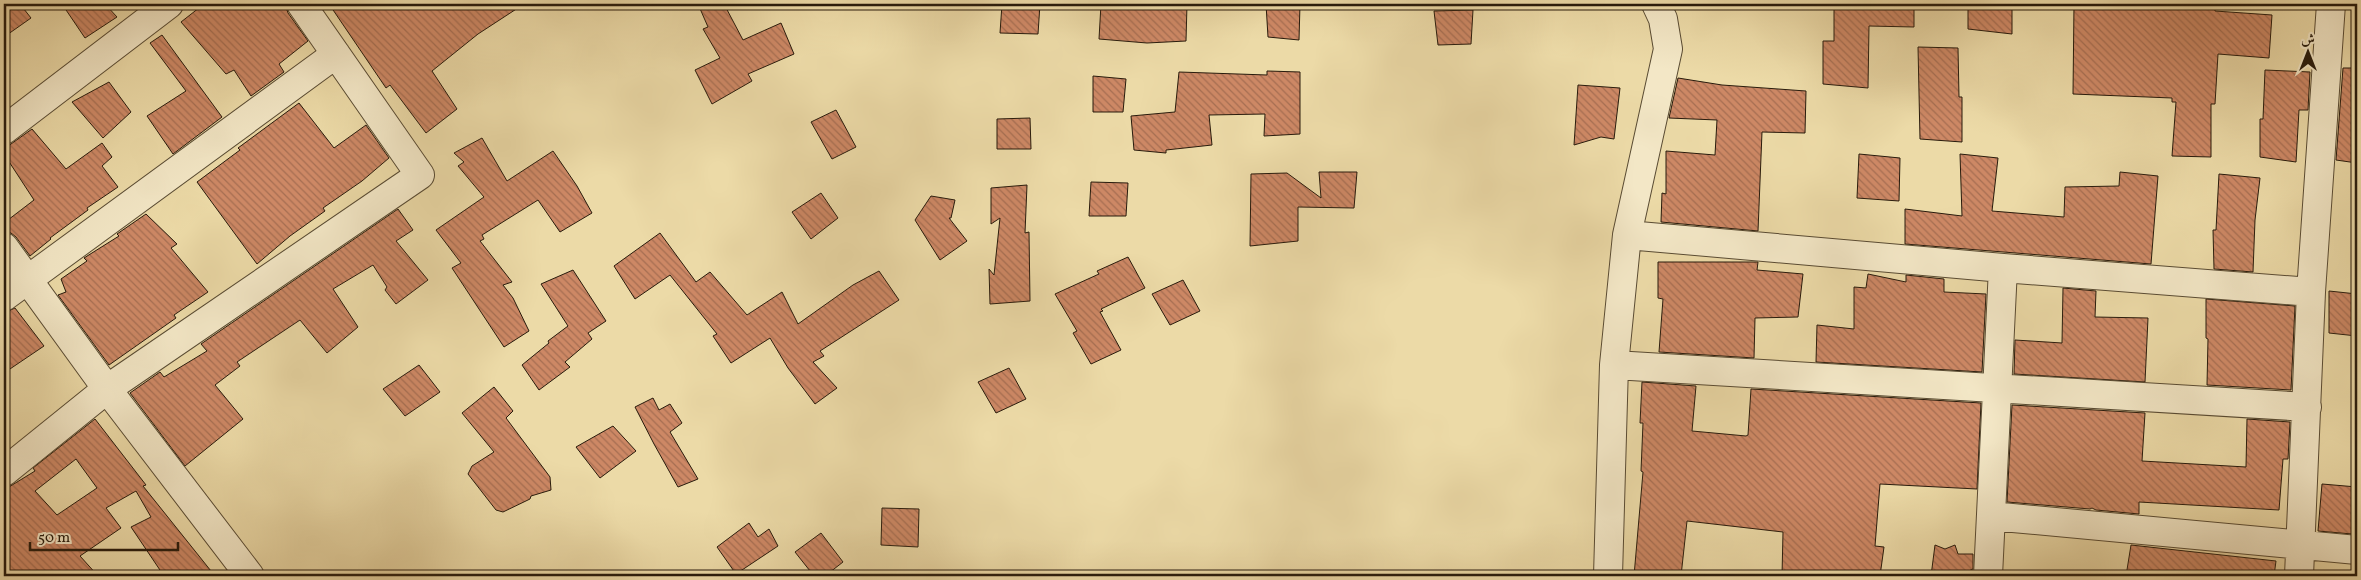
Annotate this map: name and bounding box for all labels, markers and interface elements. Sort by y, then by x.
north arrow [2284,28,2334,78]
text: ش [2301,31,2315,50]
scale bar [30,520,178,552]
text: 50 m [38,528,70,549]

